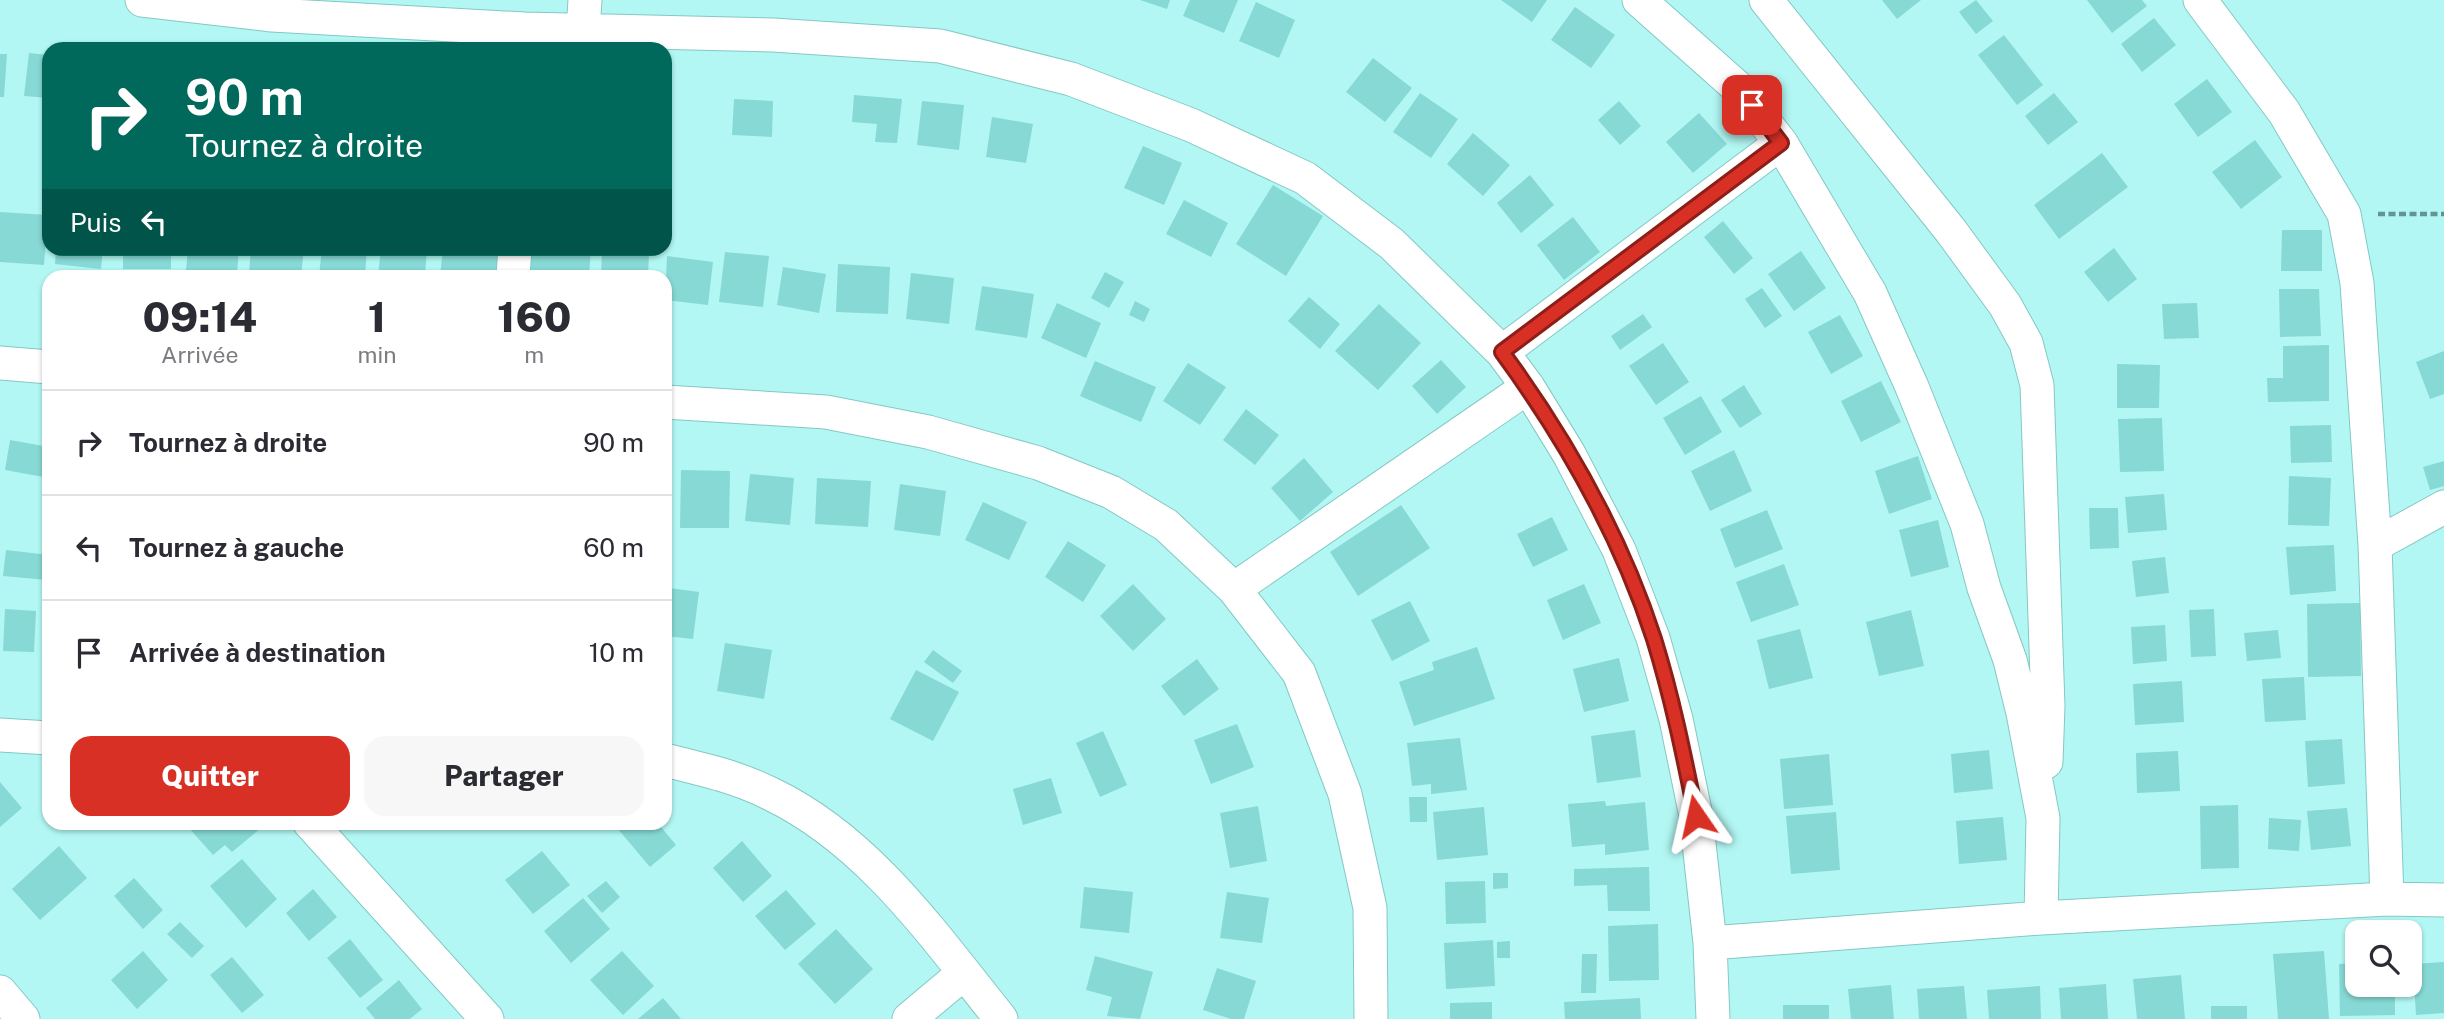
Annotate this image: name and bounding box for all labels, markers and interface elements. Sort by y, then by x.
text: 90 m [185,68,304,126]
icon: right [70,70,161,161]
pin [1722,75,1782,135]
icon: arrive [1733,86,1771,124]
text: Tournez à droite [185,127,423,164]
icon: left [135,203,173,241]
text: Puis [70,207,121,238]
text: 09:14 [142,292,257,341]
text: 1 [368,292,386,341]
text: 160 [497,292,572,341]
text: Arrivée [161,341,238,368]
text: min [358,341,397,368]
text: m [524,341,544,368]
icon: right [70,424,108,462]
text: Tournez à droite [129,427,327,458]
text: 90 m [583,427,644,458]
icon: left [70,529,108,567]
text: Tournez à gauche [129,532,344,563]
text: 60 m [583,532,644,563]
icon: arrive [70,634,108,672]
text: Arrivée à destination [129,637,386,668]
text: 10 m [589,637,644,668]
button: Quitter [70,736,350,816]
button: Partager [364,736,644,816]
position arrow [1659,779,1733,853]
map controls [2345,920,2422,997]
button: search [2345,920,2422,997]

